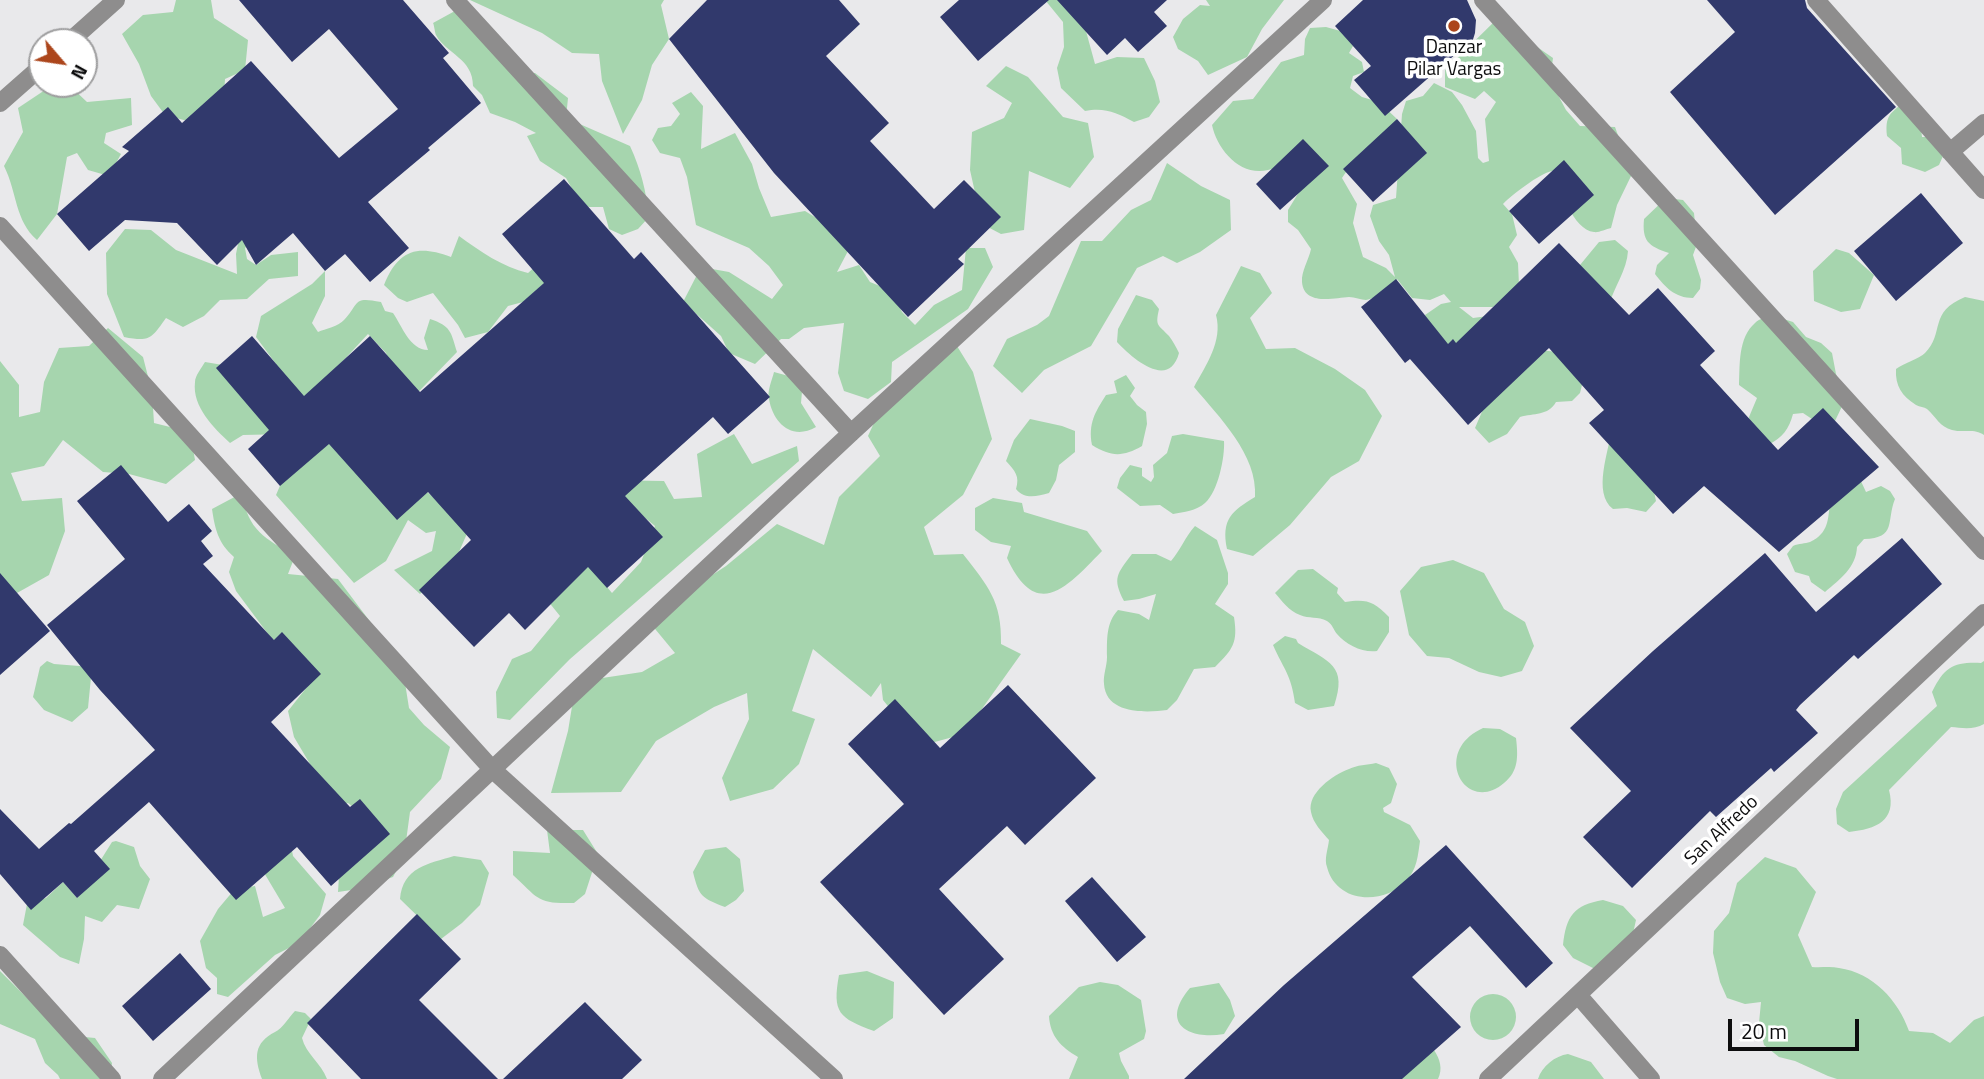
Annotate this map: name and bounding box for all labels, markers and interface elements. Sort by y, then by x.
marker: Danzar Pilar Vargas [1446,18,1462,34]
north arrow [28,28,98,98]
place label: Danzar Pilar Vargas [1407,37,1501,81]
text: N [64,60,96,85]
street label: San Alfredo [1680,791,1764,871]
scale bar [1732,1006,1863,1050]
text: 20 m [1741,1015,1787,1047]

